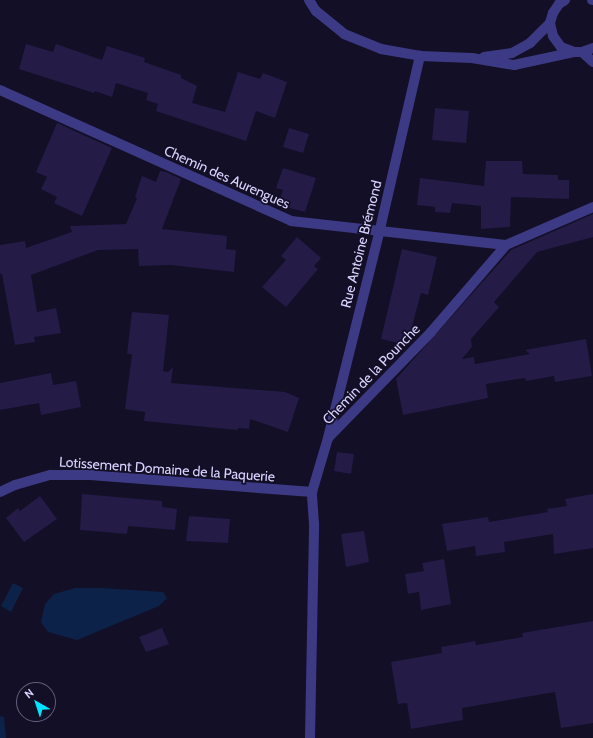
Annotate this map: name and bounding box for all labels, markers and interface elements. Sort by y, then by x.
street label: Chemin des Aurengues [162,142,292,212]
street label: Rue Antoine Brémond [337,178,385,310]
street label: Chemin de la Pounche [319,320,423,428]
street label: Lotissement Domaine de la Paquerie [58,453,276,485]
north arrow [16,682,56,722]
text: N [22,686,37,701]

